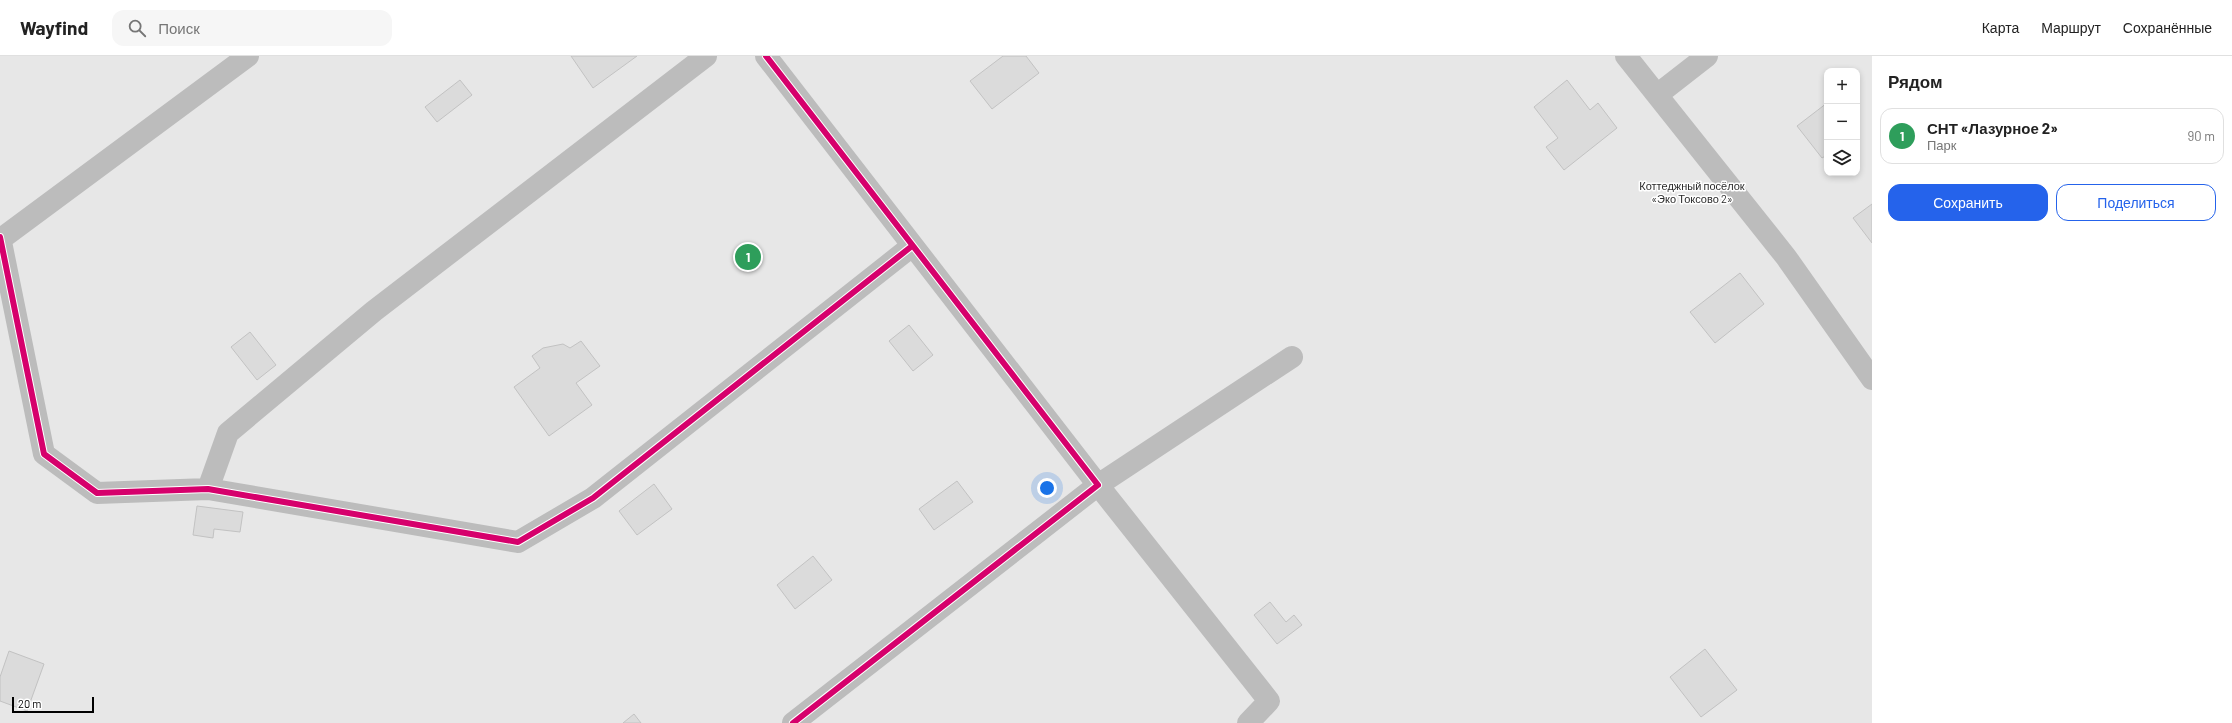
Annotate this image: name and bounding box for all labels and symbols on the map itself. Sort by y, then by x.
park label: Коттеджный посёлок «Эко Токсово 2» [1639,179,1745,205]
pin: 1 [735,242,761,272]
your location [1037,478,1057,498]
scale bar [12,695,94,714]

